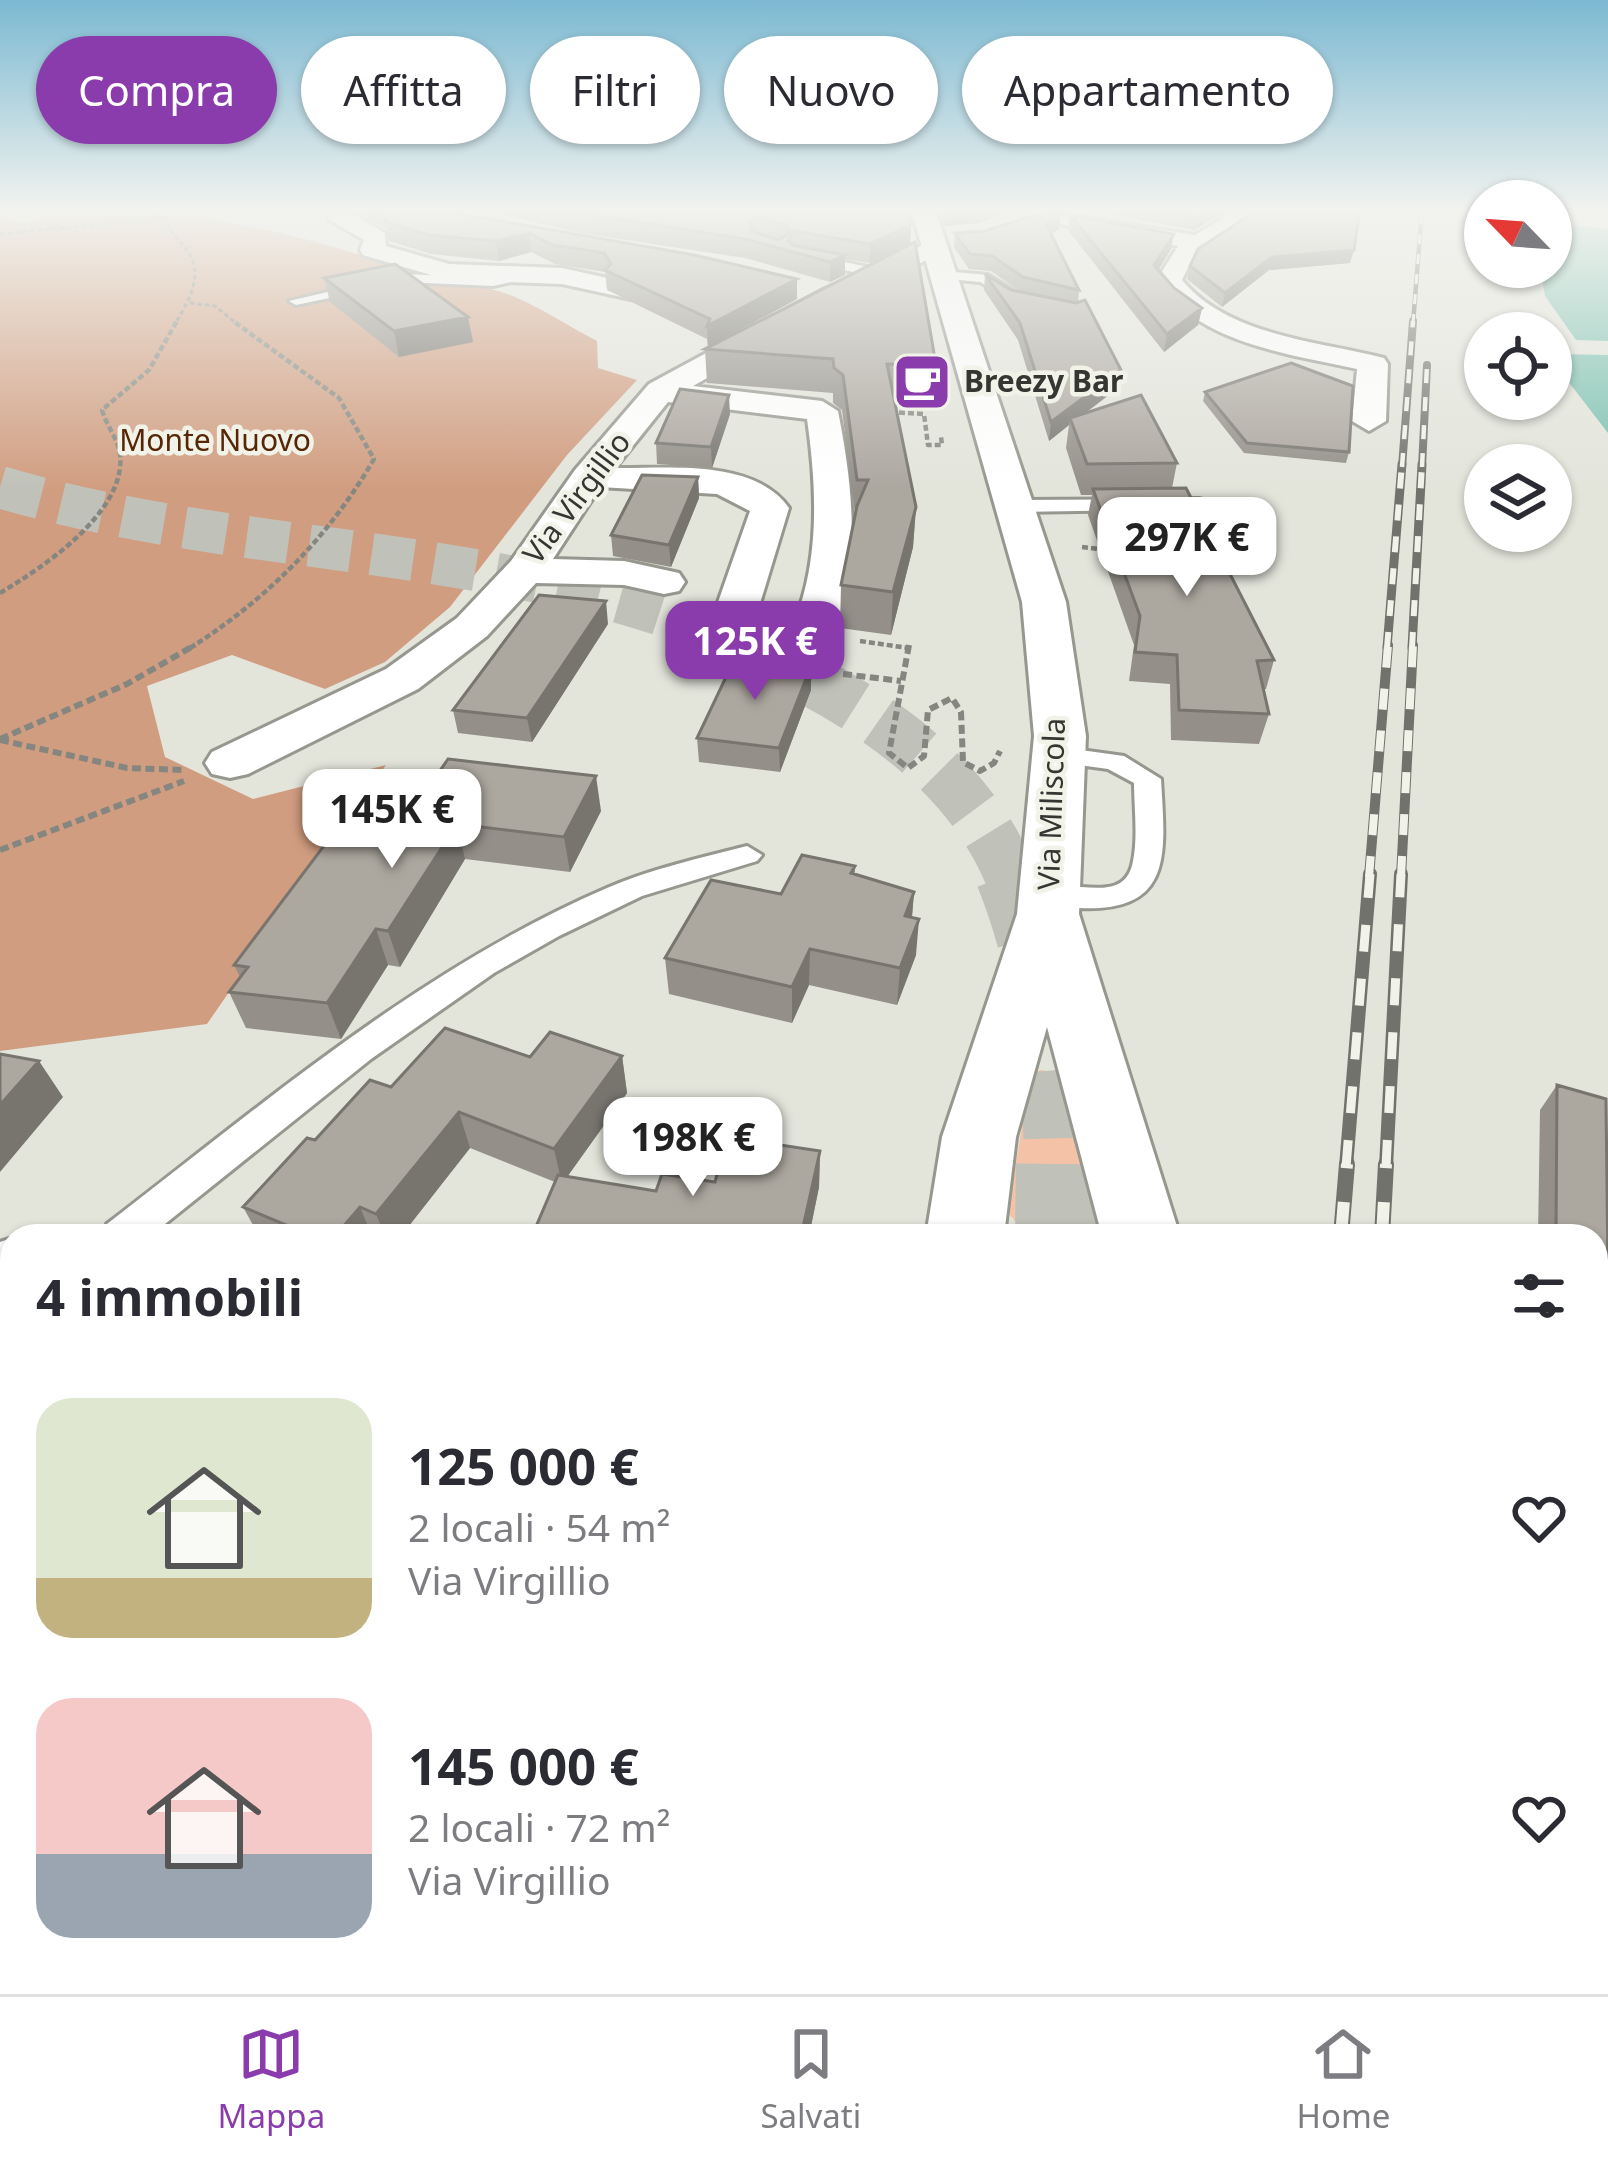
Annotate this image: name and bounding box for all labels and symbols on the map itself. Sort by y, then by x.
north arrow [1464,180,1572,288]
cafe icon: Breezy Bar [891,351,953,413]
place label: Breezy Bar [964,360,1124,401]
park label: Monte Nuovo [119,419,311,460]
street label: Via Virgillio [513,423,639,572]
pin: 297K € [1089,497,1285,599]
pin: 125K € [657,601,853,703]
street label: Via Miliscola [1027,717,1074,891]
pin: 145K € [294,769,490,871]
pin: 198K € [595,1097,791,1199]

